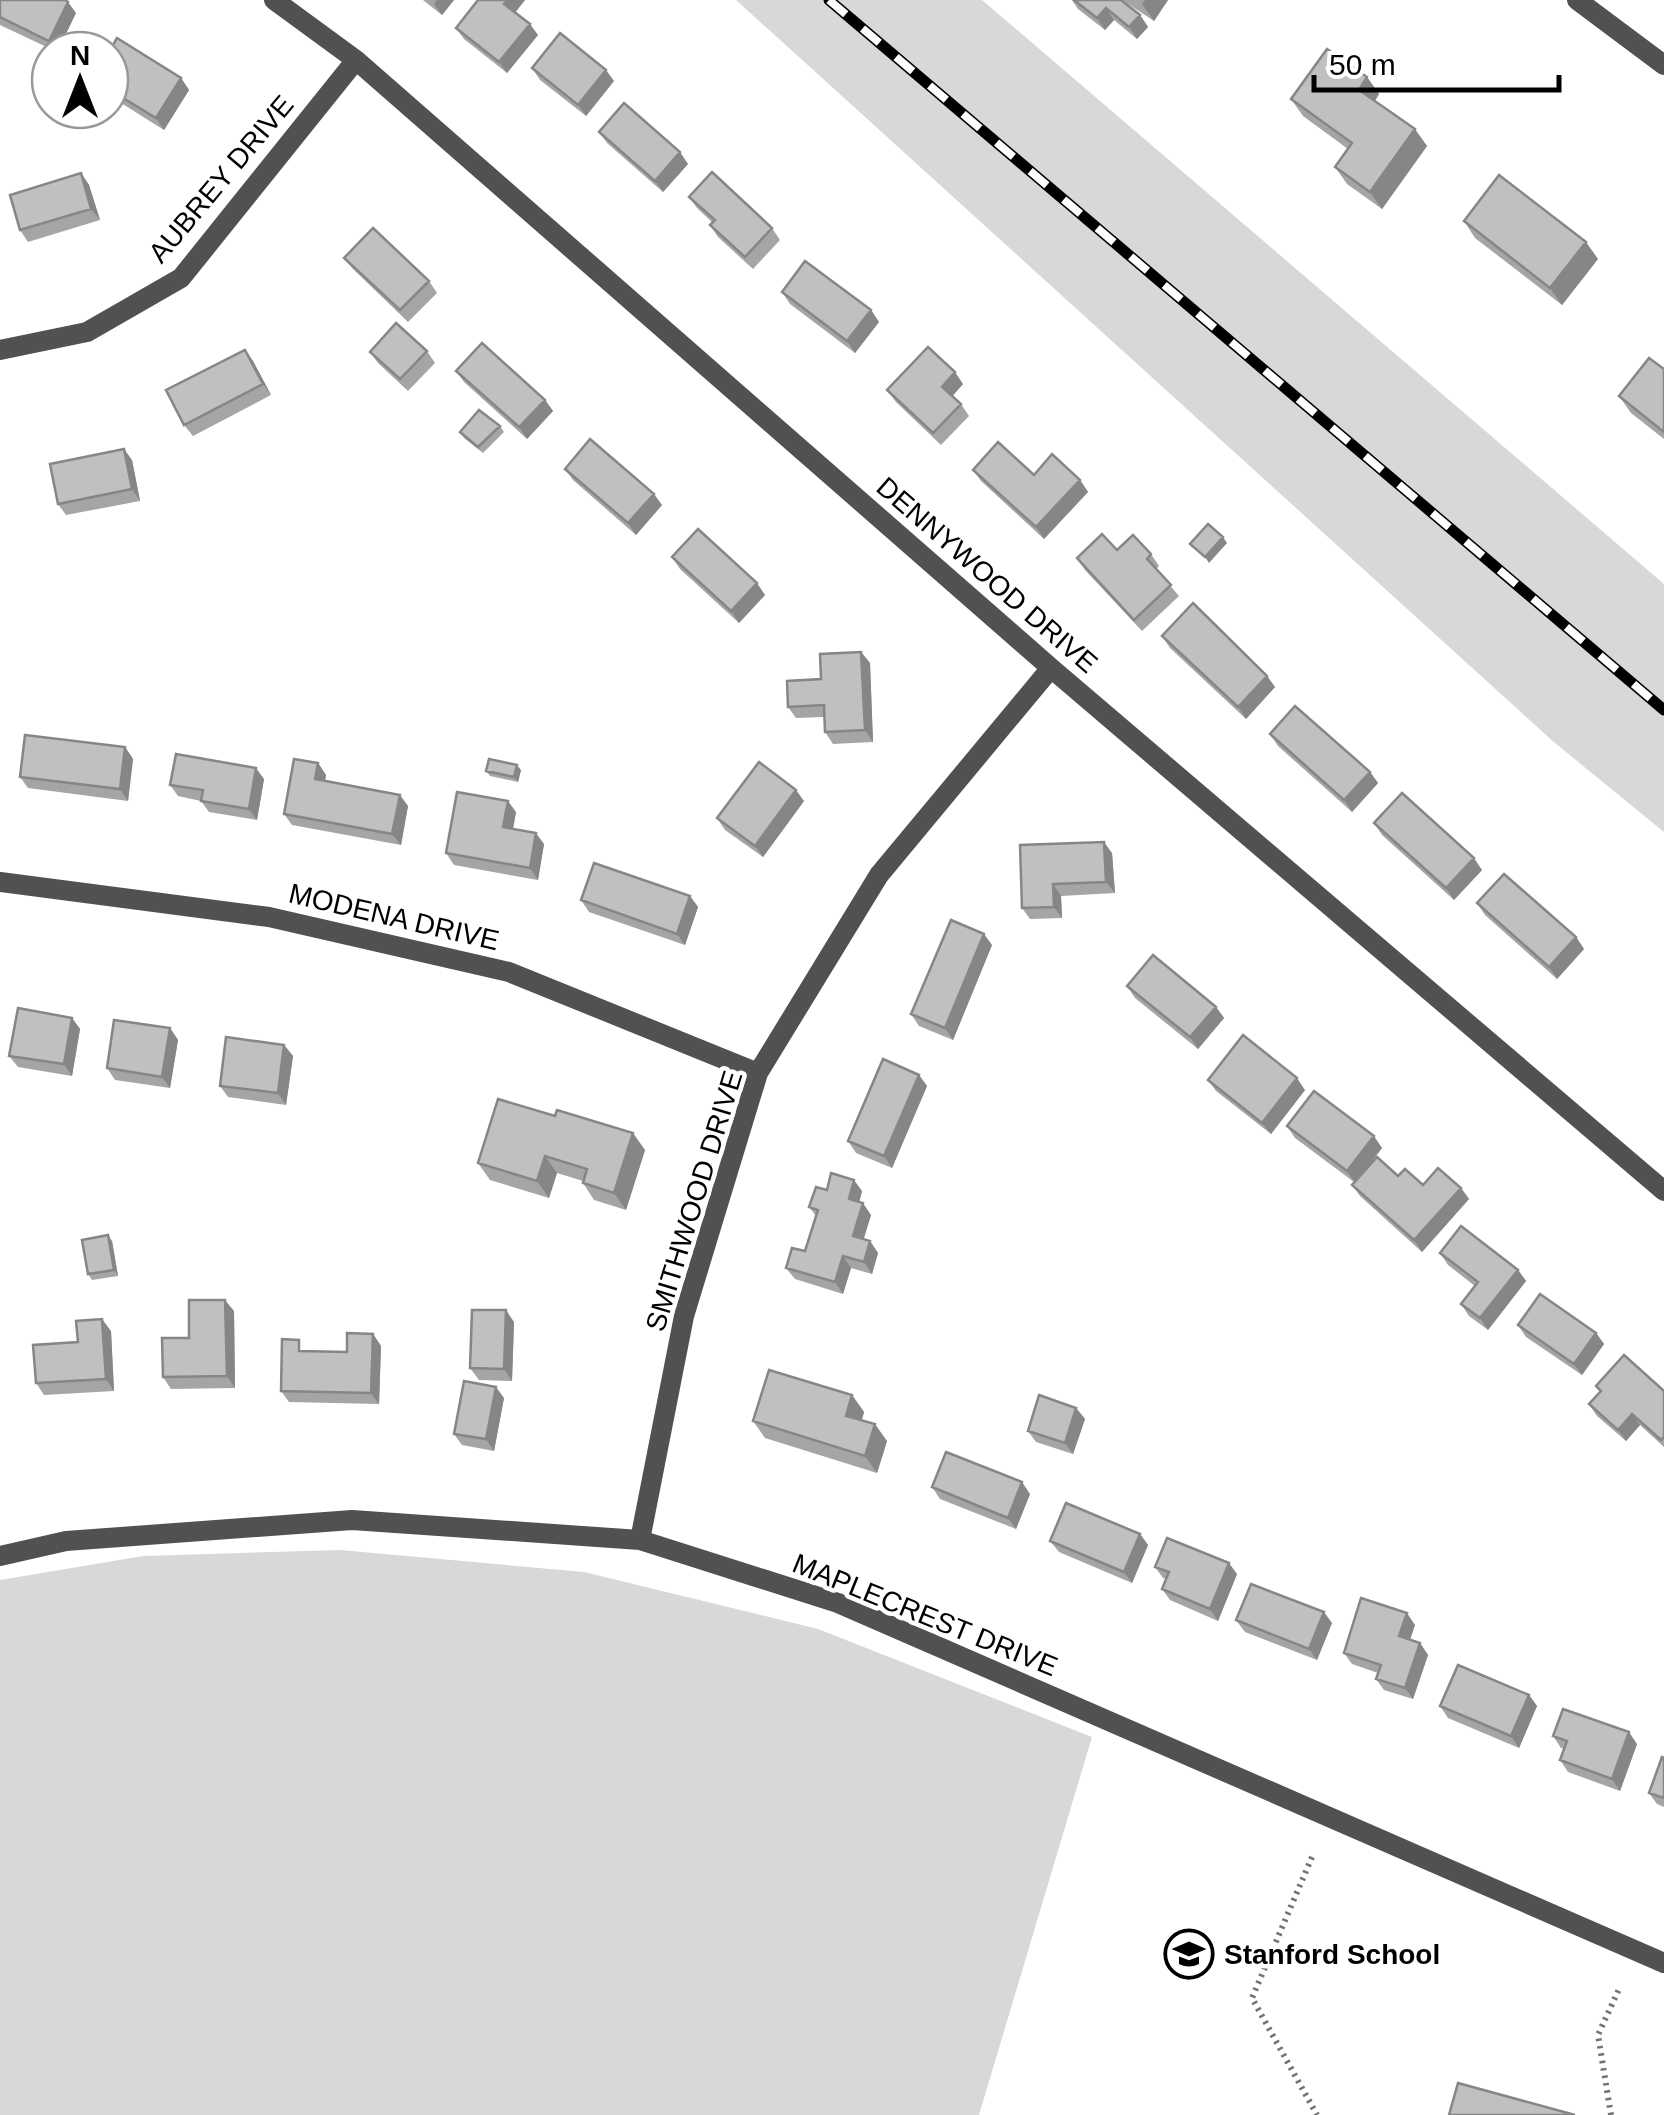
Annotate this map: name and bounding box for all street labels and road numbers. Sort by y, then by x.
street label: AUBREY DRIVE [142,89,300,269]
street label: DENNYWOOD DRIVE [871,471,1103,679]
street label: MODENA DRIVE [286,878,502,956]
street label: SMITHWOOD DRIVE [640,1067,748,1335]
street label: MAPLECREST DRIVE [788,1548,1062,1682]

